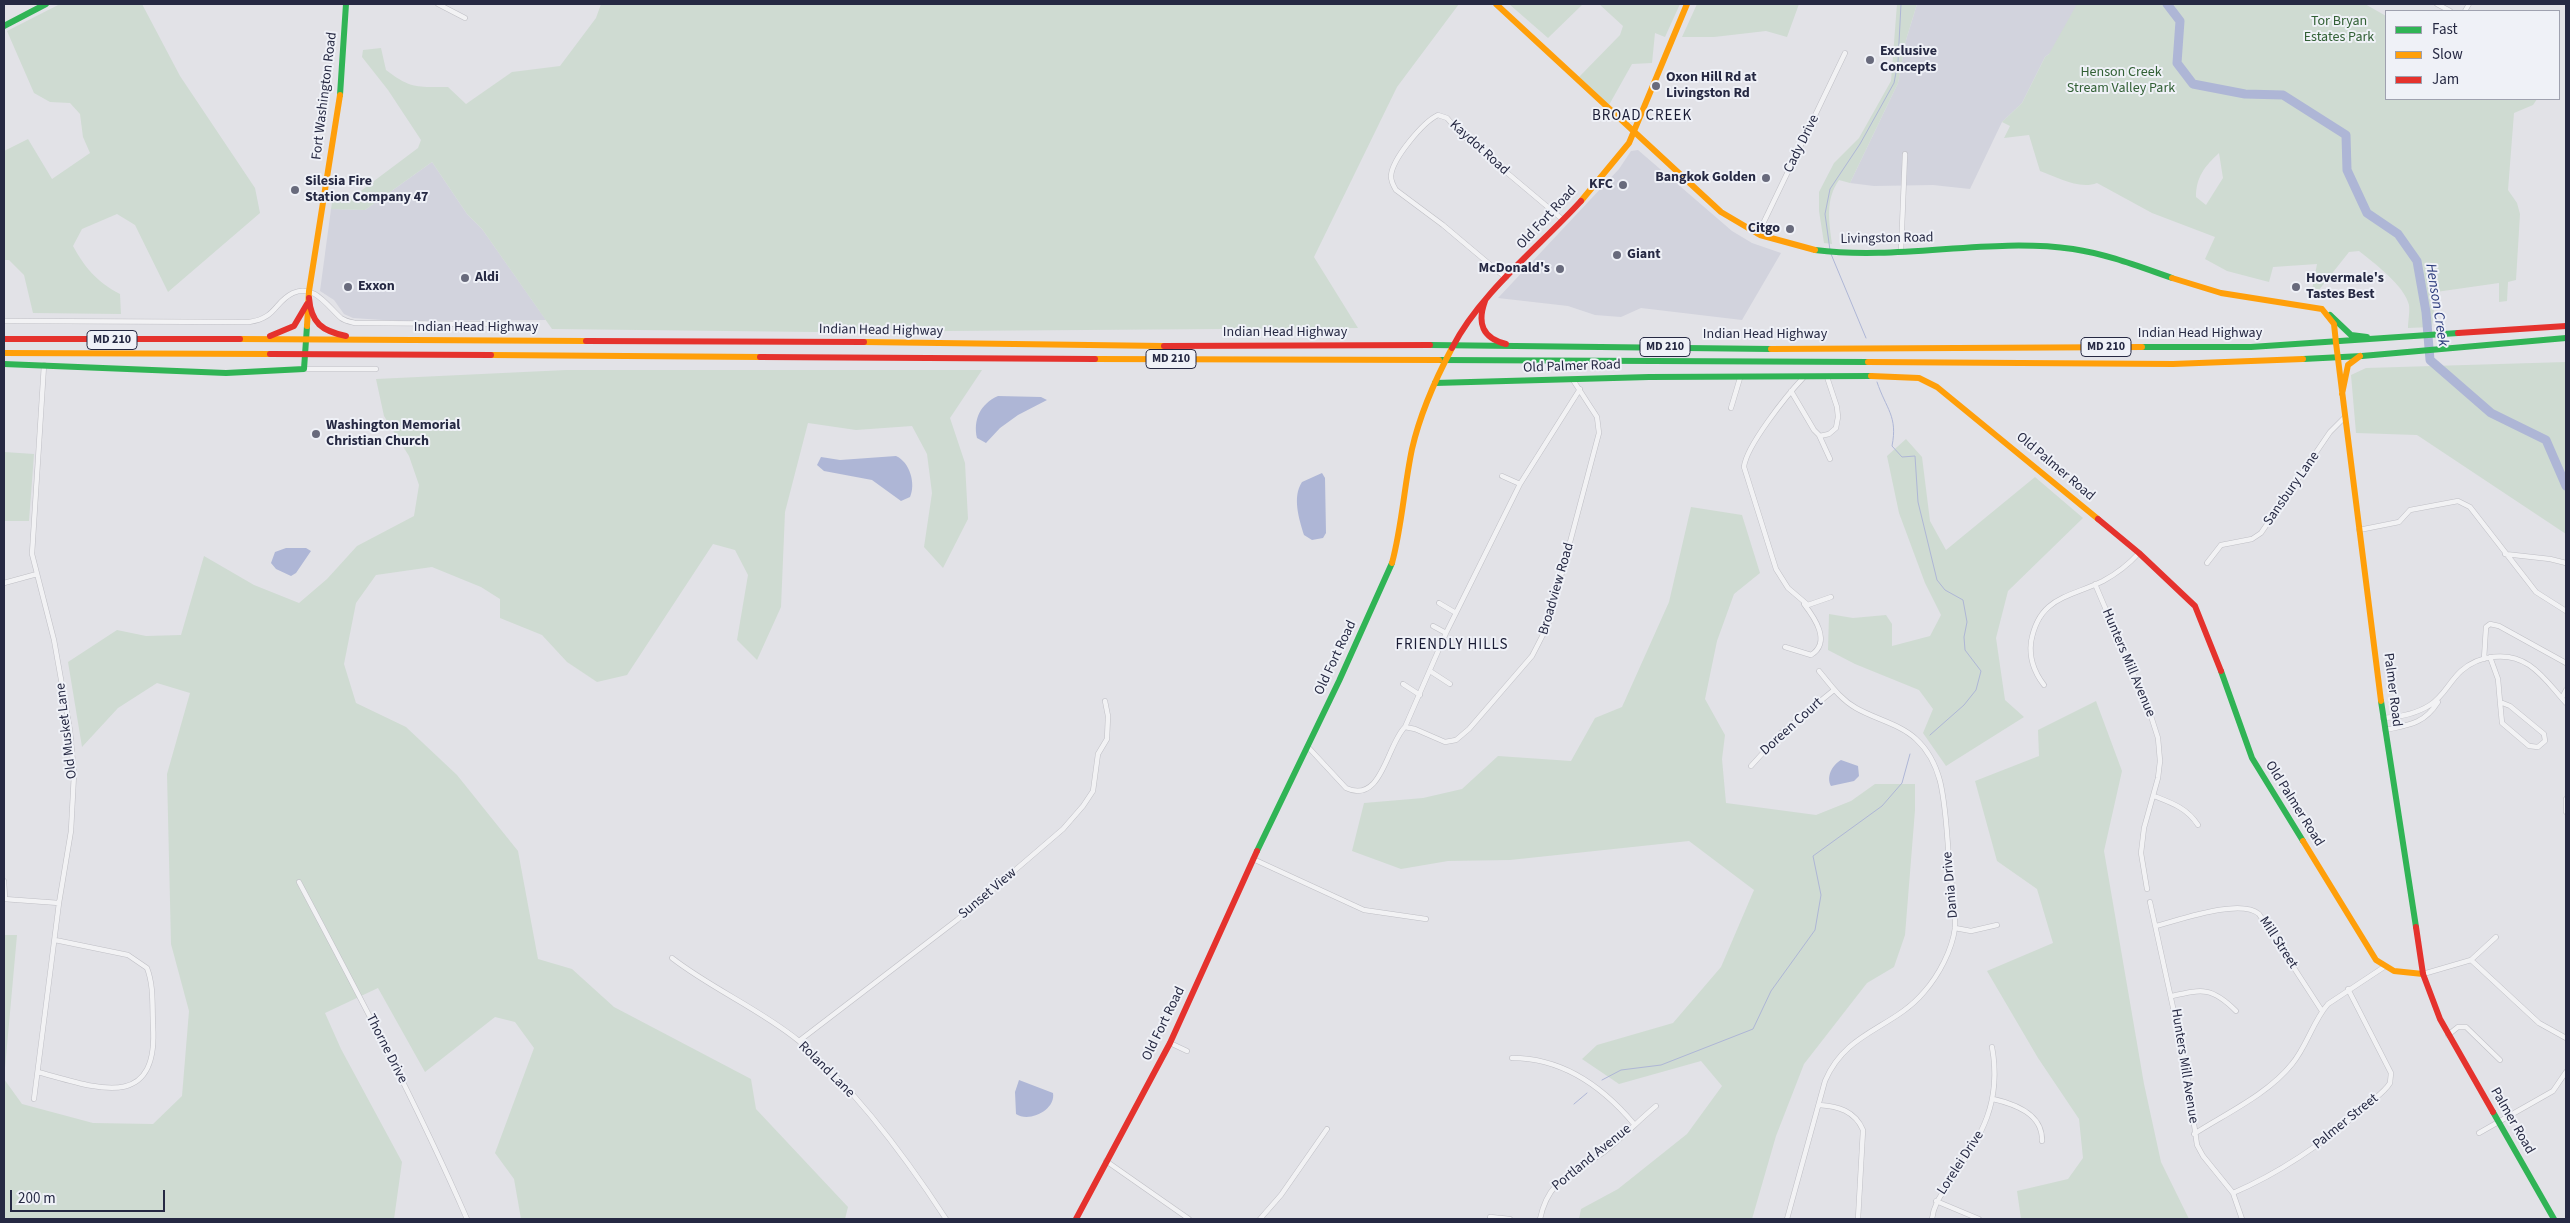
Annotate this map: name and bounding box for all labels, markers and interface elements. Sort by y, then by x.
legend [2385,10,2560,100]
park label: Tor Bryan Estates Park [2304,14,2374,46]
text: Fast [2432,19,2458,40]
street label: Fort Washington Road [309,31,341,161]
place label: Exclusive Concepts [1880,44,1937,76]
text: Slow [2432,44,2463,65]
marker: Exclusive Concepts [1864,54,1876,66]
park label: Henson Creek Stream Valley Park [2067,65,2175,98]
text: Jam [2432,69,2459,90]
place label: Oxon Hill Rd at Livingston Rd [1666,70,1757,102]
marker: Oxon Hill Rd at Livingston Rd [1650,80,1662,92]
district label: BROAD CREEK [1591,108,1693,126]
street label: Cady Drive [1781,112,1823,176]
street label: Kaydot Road [1446,117,1512,179]
place label: Bangkok Golden [1655,170,1756,186]
marker: Bangkok Golden [1760,172,1772,184]
place label: Silesia Fire Station Company 47 [305,174,428,206]
place label: KFC [1589,177,1613,193]
marker: KFC [1617,179,1629,191]
street label: Old Fort Road [1514,183,1580,253]
marker: Silesia Fire Station Company 47 [289,184,301,196]
place label: Citgo [1748,221,1780,237]
marker: Citgo [1784,223,1796,235]
street label: Livingston Road [1840,230,1934,248]
place label: Giant [1627,247,1661,263]
marker: Giant [1611,249,1623,261]
place label: McDonald's [1479,261,1550,277]
water label: Henson Creek [2421,262,2451,348]
marker: McDonald's [1554,263,1566,275]
place label: Aldi [475,270,499,286]
place label: Hovermale's Tastes Best [2306,271,2384,304]
marker: Aldi [459,272,471,284]
place label: Exxon [358,279,395,295]
marker: Exxon [342,281,354,293]
marker: Hovermale's Tastes Best [2290,281,2302,293]
street label: Indian Head Highway [414,320,538,336]
street label: Indian Head Highway [819,322,943,340]
street label: Indian Head Highway [1223,325,1347,341]
street label: Indian Head Highway [2138,326,2262,342]
street label: Indian Head Highway [1703,327,1827,343]
road number: MD 210 [87,330,137,350]
road number: MD 210 [1640,338,1690,357]
road number: MD 210 [2081,338,2131,357]
road number: MD 210 [1146,349,1196,368]
street label: Old Palmer Road [1523,357,1621,377]
place label: Washington Memorial Christian Church [326,418,460,451]
marker: Washington Memorial Christian Church [310,428,322,440]
street label: Old Palmer Road [2012,429,2098,505]
street label: Sansbury Lane [2260,449,2324,529]
street label: Broadview Road [1536,541,1578,637]
street label: Hunters Mill Avenue [2098,606,2158,720]
street label: Old Fort Road [1311,618,1361,698]
district label: FRIENDLY HILLS [1394,637,1510,655]
street label: Palmer Road [2379,652,2405,728]
street label: Old Musket Lane [53,682,81,780]
street label: Doreen Court [1757,695,1827,759]
street label: Old Palmer Road [2261,758,2327,850]
street label: Dania Drive [1940,851,1962,919]
street label: Sunset View [956,865,1020,923]
street label: Mill Street [2255,914,2301,972]
street label: Old Fort Road [1139,984,1189,1064]
street label: Hunters Mill Avenue [2167,1007,2201,1125]
street label: Thorne Drive [361,1012,411,1086]
street label: Roland Lane [794,1038,858,1102]
street label: Palmer Road [2486,1085,2538,1157]
street label: Palmer Street [2310,1091,2382,1153]
street label: Portland Avenue [1549,1121,1635,1195]
street label: Lorelei Drive [1934,1128,1988,1198]
scale bar [12,1180,168,1212]
text: 200 m [18,1188,56,1209]

